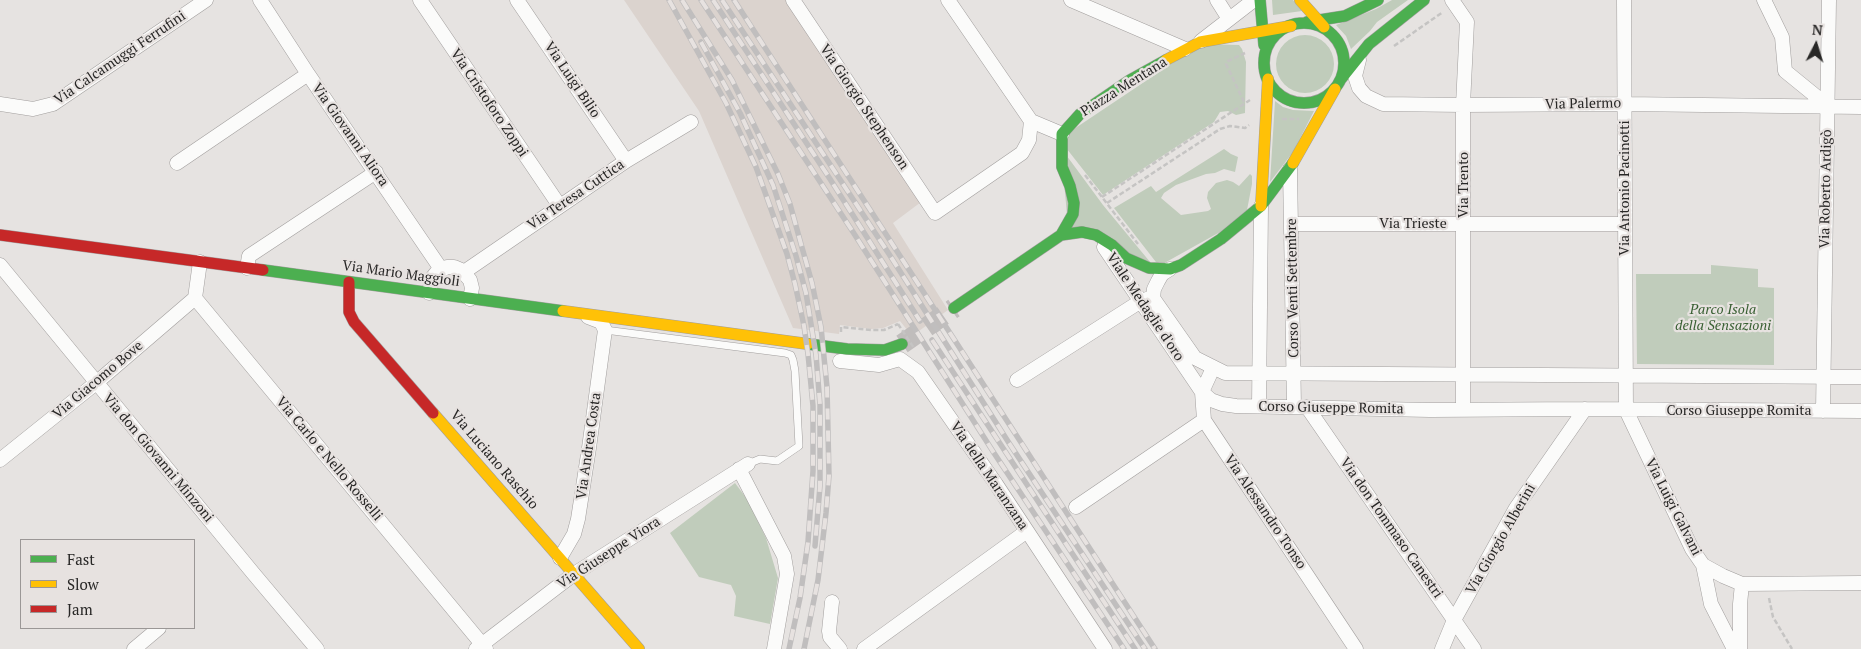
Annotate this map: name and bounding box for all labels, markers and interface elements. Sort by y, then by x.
street label: Via Calcamuggi Ferrufini [51,8,189,108]
north arrow [1791,20,1841,70]
text: N [1811,20,1823,39]
street label: Via Luigi Bilio [540,39,604,121]
street label: Via Giorgio Stephenson [816,41,912,173]
street label: Via Cristoforo Zoppi [447,46,531,160]
street label: Piazza Mentana [1078,54,1170,120]
street label: Via Giovanni Aliora [308,80,392,190]
street label: Via Palermo [1545,95,1621,113]
street label: Via Antonio Pacinotti [1617,120,1633,256]
street label: Via Roberto Ardigò [1817,129,1835,249]
street label: Via Trento [1456,152,1472,218]
street label: Via Teresa Cuttica [524,156,628,234]
street label: Via Trieste [1379,216,1447,232]
street label: Corso Venti Settembre [1283,218,1303,358]
street label: Viale Medaglie d'oro [1103,250,1187,364]
street label: Via Mario Maggioli [341,257,461,291]
park label: Parco Isola della Sensazioni [1675,302,1771,334]
street label: Via Giacomo Bove [50,337,146,423]
street label: Via don Giovanni Minzoni [99,390,217,526]
street label: Via Andrea Costa [573,392,605,500]
street label: Via Carlo e Nello Rosselli [272,394,386,524]
street label: Corso Giuseppe Romita [1258,398,1404,418]
street label: Corso Giuseppe Romita [1666,403,1812,419]
street label: Via Luciano Raschio [446,407,542,513]
street label: Via della Maranzana [946,419,1032,533]
street label: Via Alessandro Tonso [1220,452,1310,572]
street label: Via don Tommaso Canestri [1336,454,1446,602]
street label: Via Luigi Galvani [1641,456,1705,558]
street label: Via Giorgio Alberini [1463,481,1539,597]
street label: Via Giuseppe Viora [554,513,664,593]
legend [20,539,195,629]
text: Fast [67,549,95,569]
text: Slow [67,574,99,594]
text: Jam [67,599,93,619]

